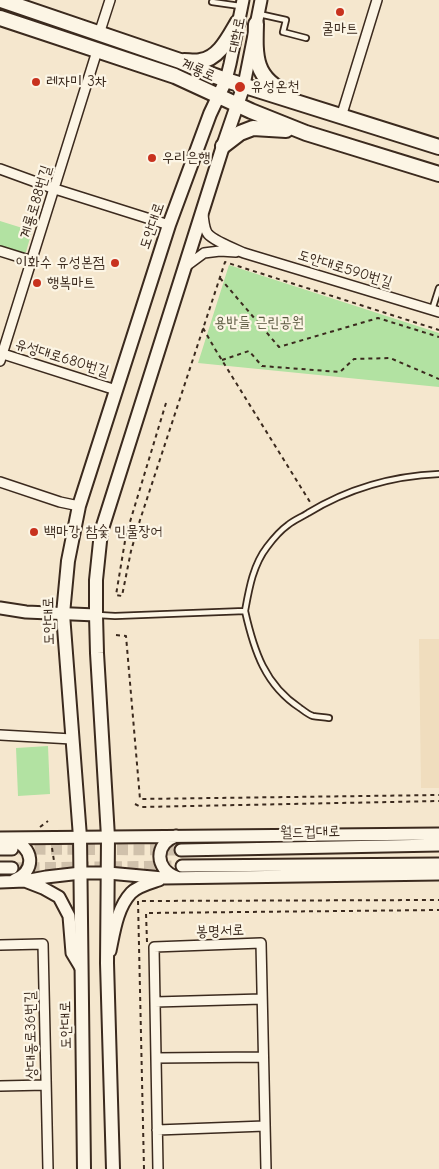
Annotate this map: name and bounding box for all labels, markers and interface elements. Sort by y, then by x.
marker: 쿨마트 [334,6,346,18]
street label: 대학로 [225,16,249,54]
place label: 쿨마트 [322,20,358,38]
street label: 계룡로 [178,54,218,86]
place label: 레자미 3차 [46,73,107,91]
marker: 레자미 3차 [30,76,42,88]
place label: 유성온천 [251,78,299,96]
marker: 유성온천 [233,80,247,94]
place label: 우리은행 [162,149,210,167]
marker: 우리은행 [146,152,158,164]
street label: 계룡로88번길 [16,163,56,241]
street label: 도안대로 [136,200,168,252]
street label: 도안대로590번길 [296,246,394,292]
place label: 이화수 유성본점 [15,254,105,272]
marker: 이화수 유성본점 [109,257,121,269]
place label: 행복마트 [47,274,95,292]
marker: 행복마트 [31,277,43,289]
park label: 용반들 근린공원 [214,314,304,332]
street label: 유성대로680번길 [13,335,111,381]
place label: 백마강 참숯 민물장어 [44,523,163,541]
marker: 백마강 참숯 민물장어 [28,526,40,538]
street label: 도안대로 [40,597,58,645]
street label: 월드컵대로 [280,822,340,842]
street label: 봉명서로 [196,921,244,941]
street label: 상대동로36번길 [21,991,41,1079]
street label: 도안대로 [57,1001,75,1049]

